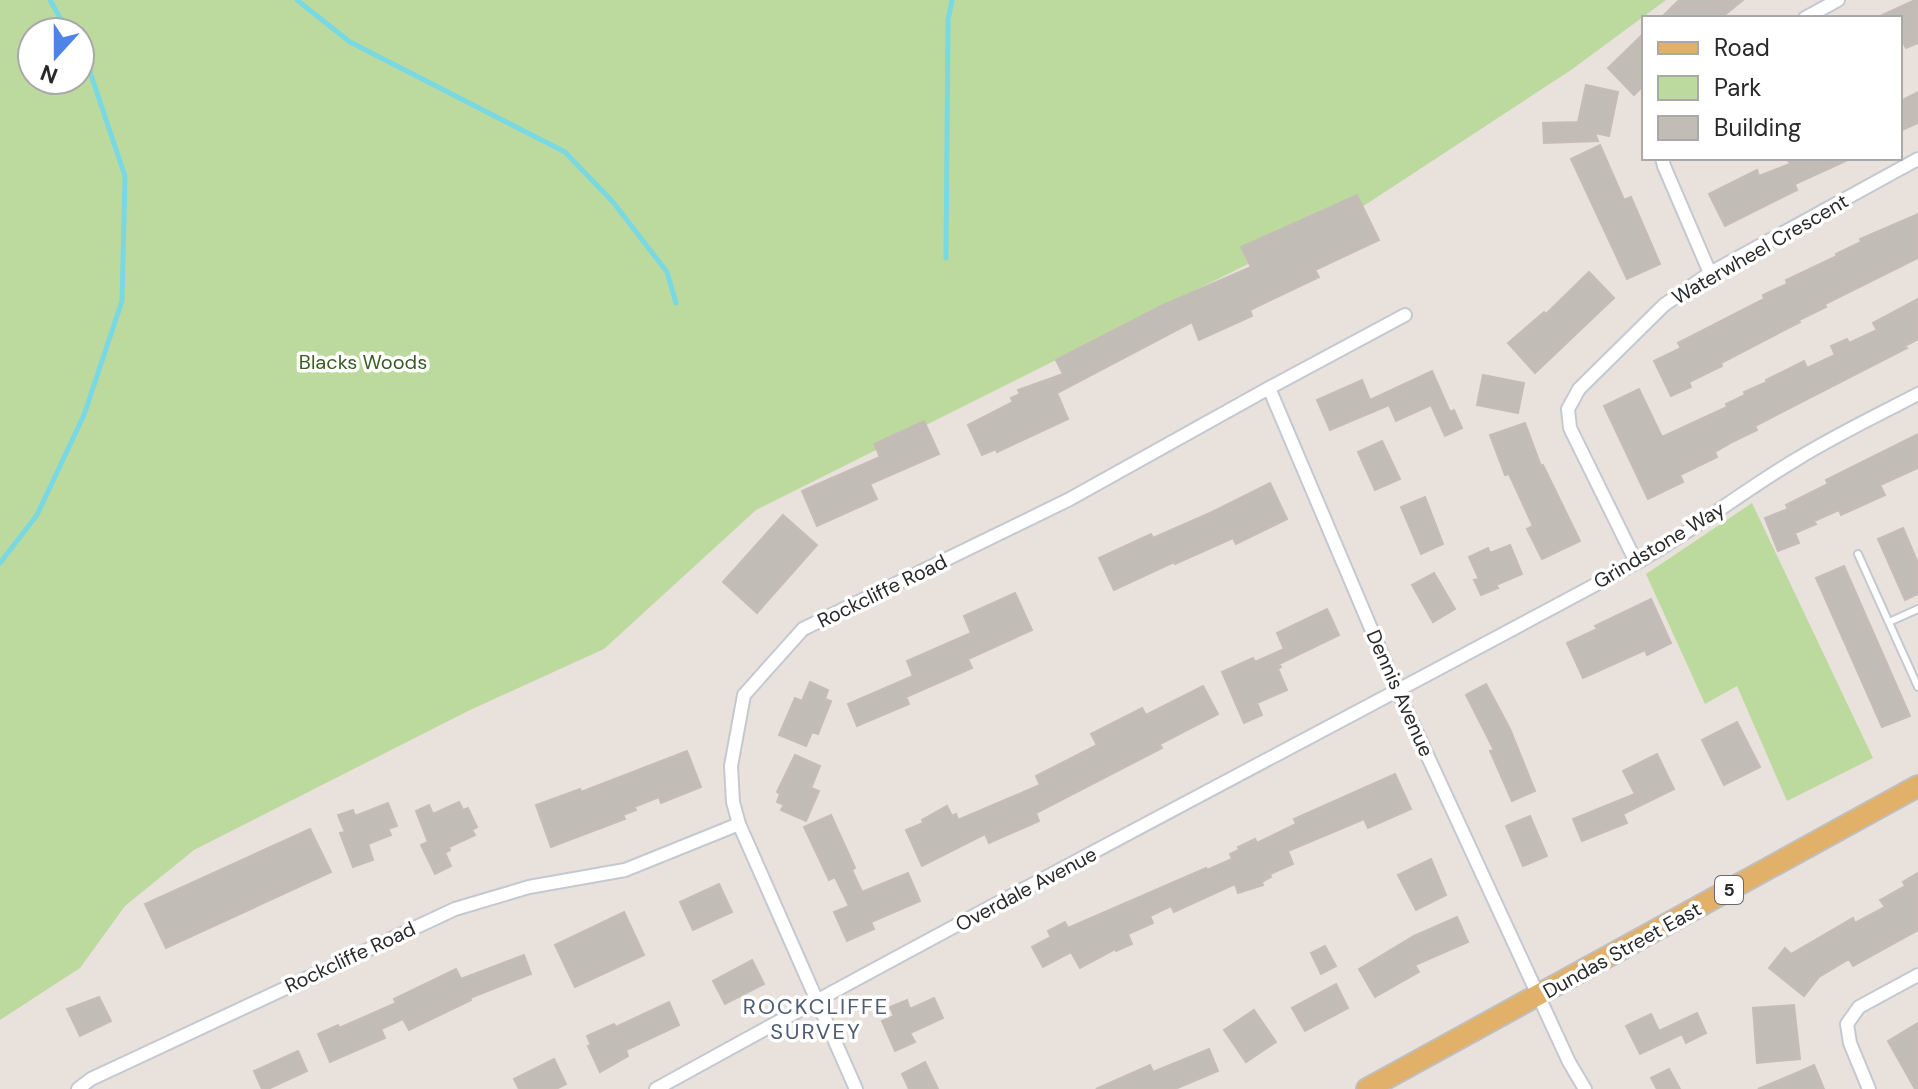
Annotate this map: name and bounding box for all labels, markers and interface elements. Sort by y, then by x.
north arrow [16,16,96,96]
legend [1642,16,1902,160]
text: Road [1714,32,1770,63]
text: N [36,58,62,91]
text: Park [1714,72,1761,103]
text: Building [1714,112,1801,143]
street label: Waterwheel Crescent [1667,188,1853,310]
park label: Blacks Woods [299,349,427,375]
street label: Grindstone Way [1589,496,1729,594]
street label: Rockcliffe Road [813,548,951,634]
street label: Dennis Avenue [1360,625,1440,761]
street label: Overdale Avenue [951,841,1101,937]
road number: 5 [1715,876,1743,904]
street label: Dundas Street East [1538,896,1706,1004]
street label: Rockcliffe Road [281,915,419,999]
district label: ROCKCLIFFE SURVEY [743,992,889,1046]

